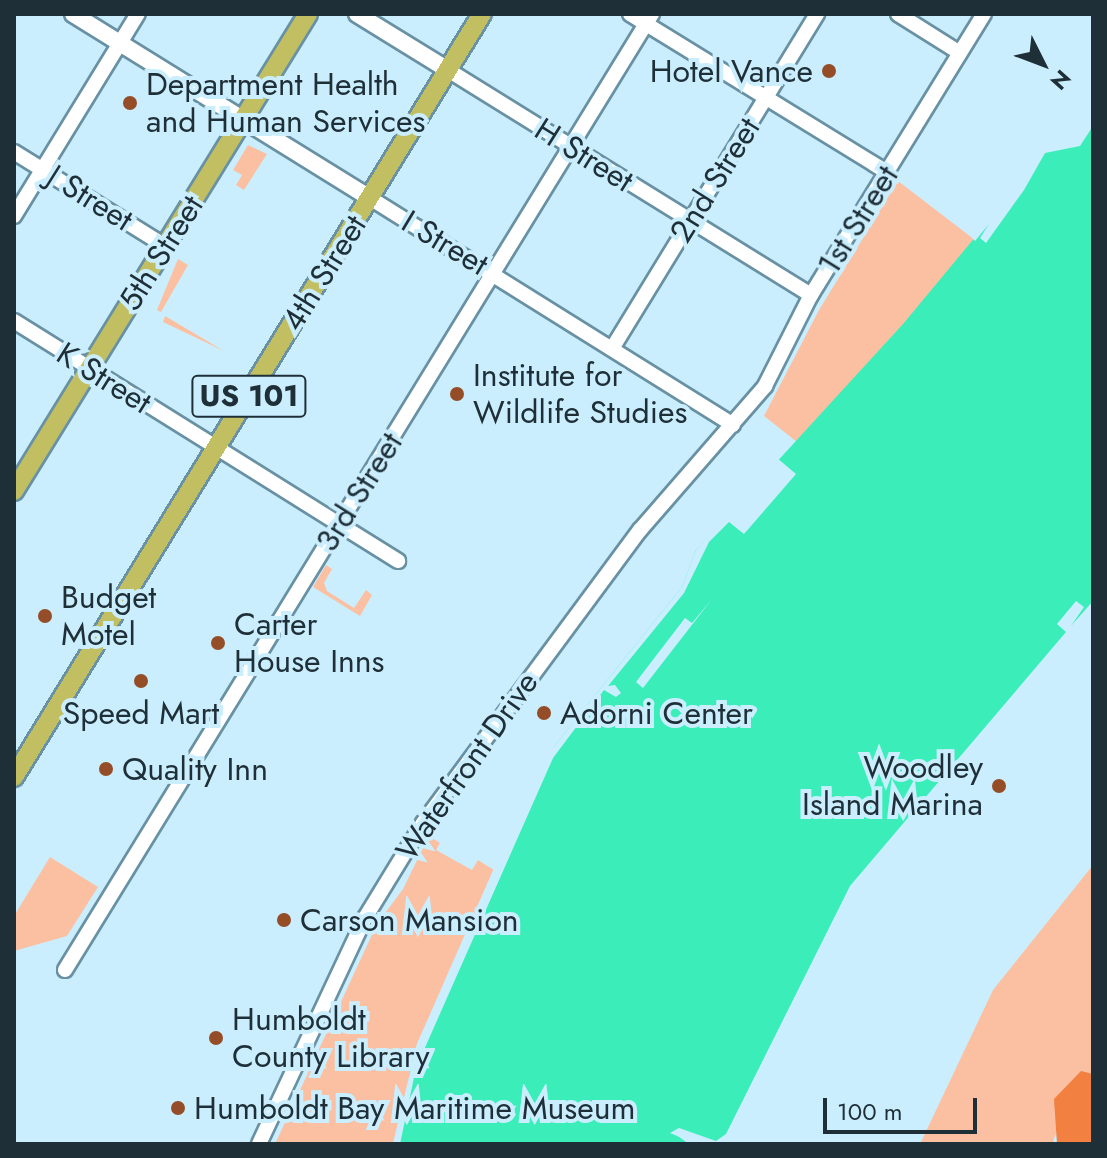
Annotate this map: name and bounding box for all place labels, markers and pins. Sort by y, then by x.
place label: Hotel Vance [650,52,813,90]
marker: Hotel Vance [820,62,838,80]
place label: Department Health and Human Services [146,66,425,141]
marker: Department Health and Human Services [121,94,139,112]
place label: Institute for Wildlife Studies [473,357,687,432]
marker: Institute for Wildlife Studies [448,385,466,403]
place label: Budget Motel [61,579,156,654]
place label: Carter House Inns [234,606,384,681]
marker: Budget Motel [36,607,54,625]
marker: Carter House Inns [209,634,227,652]
marker: Speed Mart [132,672,150,690]
place label: Speed Mart [63,694,219,732]
place label: Adorni Center [560,694,753,732]
marker: Adorni Center [535,704,553,722]
place label: Woodley Island Marina [802,749,983,824]
place label: Quality Inn [122,750,268,788]
marker: Quality Inn [97,760,115,778]
marker: Woodley Island Marina [990,777,1008,795]
place label: Carson Mansion [300,901,519,939]
marker: Carson Mansion [275,911,293,929]
place label: Humboldt County Library [232,1001,430,1076]
marker: Humboldt County Library [207,1029,225,1047]
place label: Humboldt Bay Maritime Museum [194,1089,636,1127]
marker: Humboldt Bay Maritime Museum [169,1099,187,1117]

